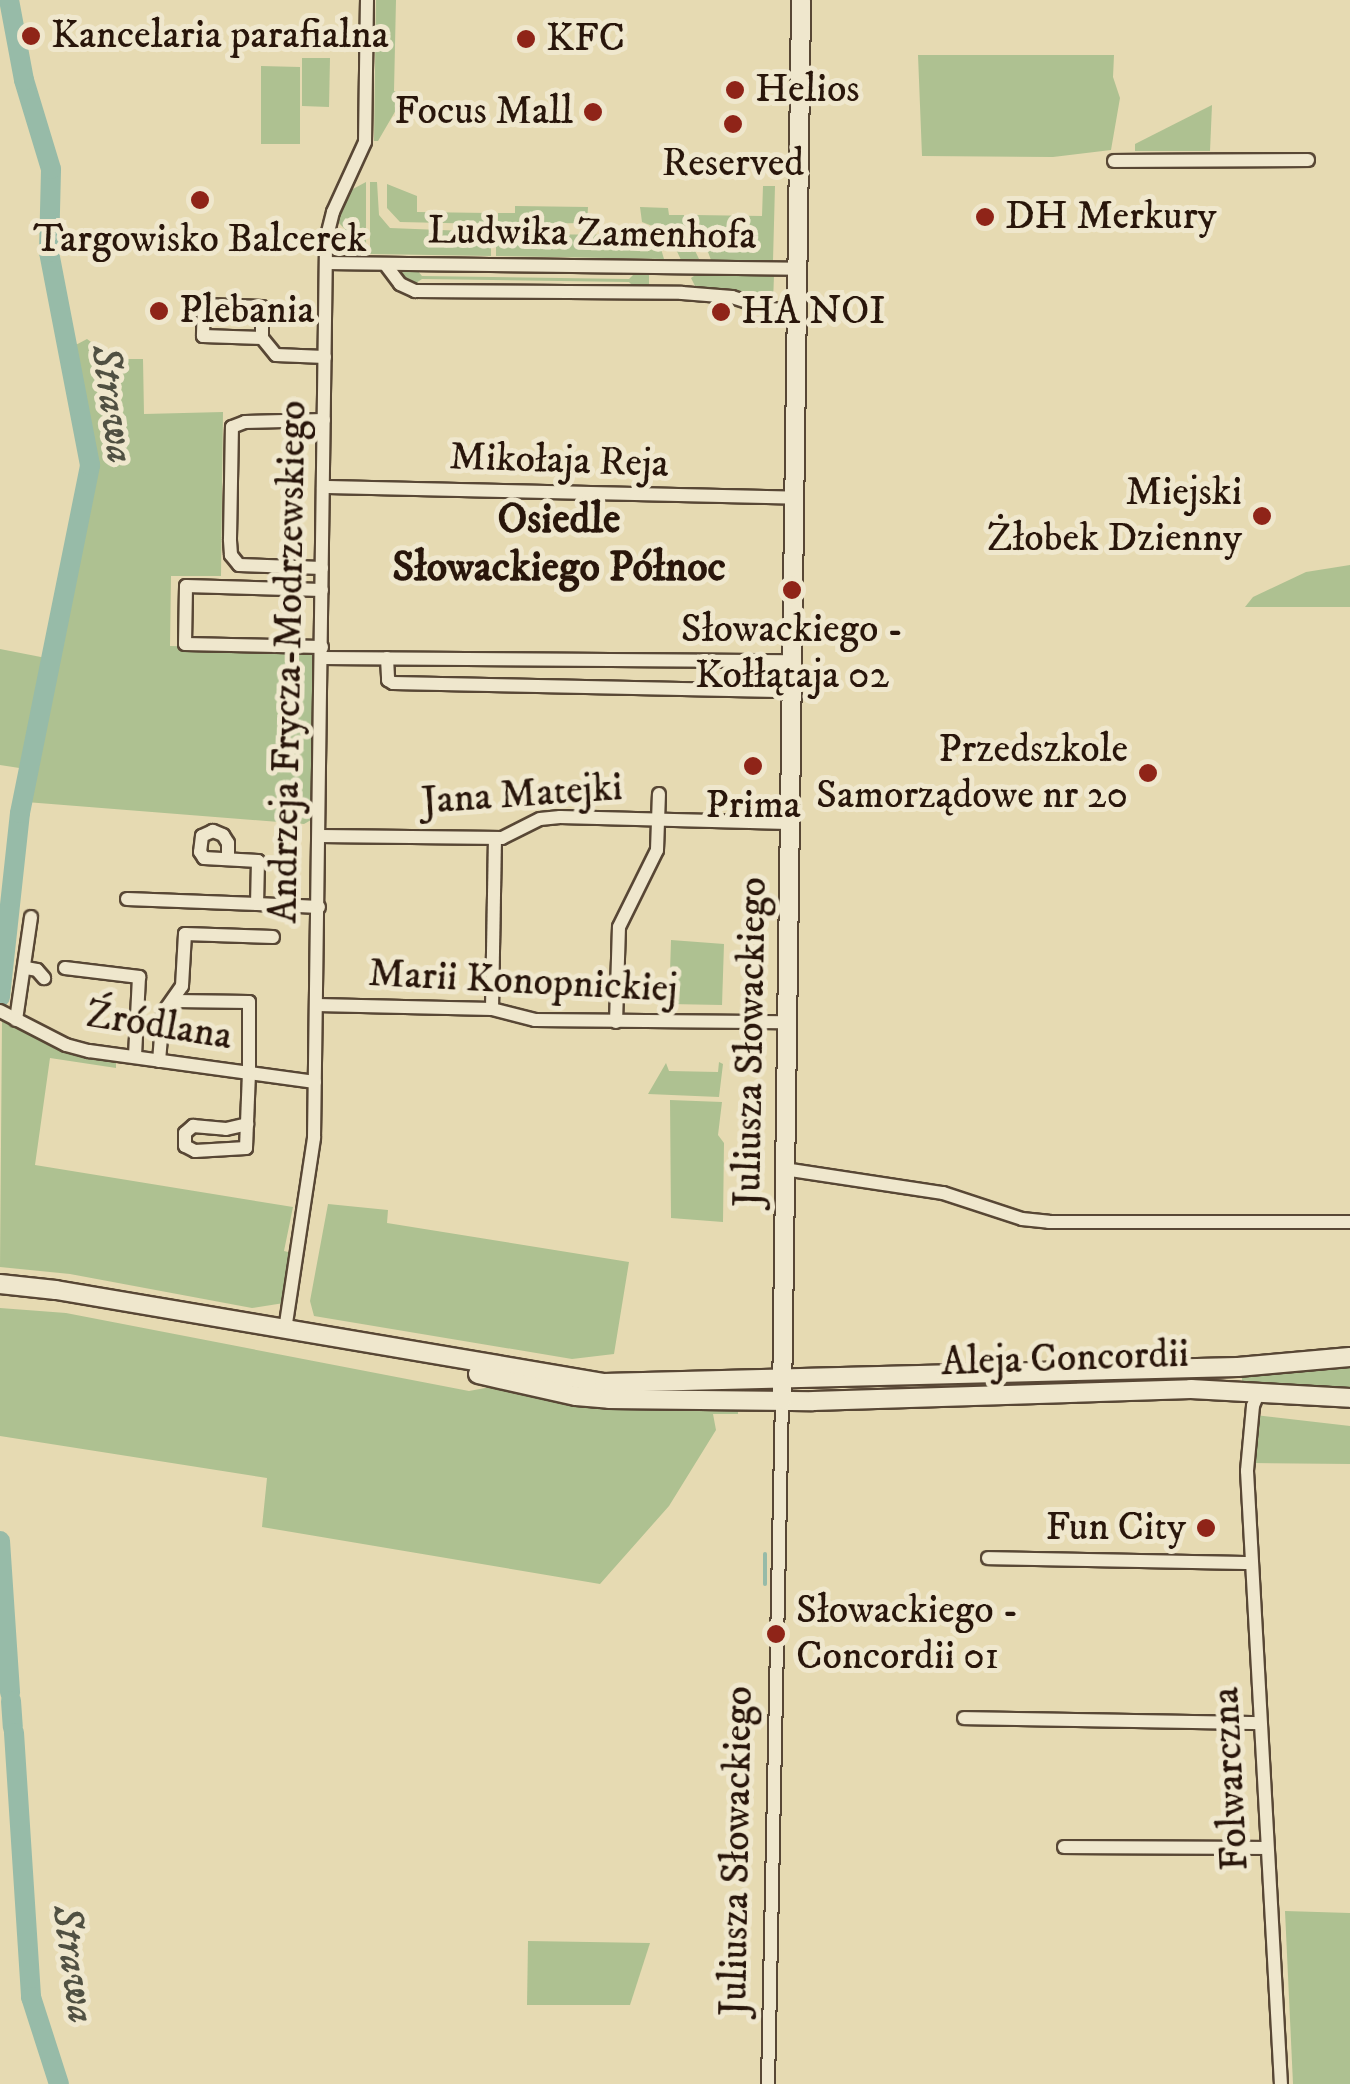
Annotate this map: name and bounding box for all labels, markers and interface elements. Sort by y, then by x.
place label: Kancelaria parafialna [51,12,389,60]
place label: KFC [546,15,625,63]
marker: Kancelaria parafialna [20,25,42,47]
marker: KFC [515,28,537,50]
place label: Helios [755,66,860,114]
marker: Helios [724,79,746,101]
place label: Focus Mall [394,88,573,136]
marker: Focus Mall [582,101,604,123]
marker: Reserved [722,113,744,135]
place label: Reserved [662,140,804,188]
marker: Targowisko Balcerek [189,189,211,211]
place label: DH Merkury [1005,193,1217,241]
marker: DH Merkury [974,206,996,228]
street label: Ludwika Zamenhofa [427,207,757,261]
place label: Targowisko Balcerek [33,216,367,264]
place label: Plebania [179,287,314,335]
place label: HA NOI [741,288,885,336]
marker: Plebania [148,300,170,322]
marker: HA NOI [710,301,732,323]
water label: Strawa [79,342,145,466]
street label: Andrzeja Frycza-Modrzewskiego [260,400,318,924]
street label: Mikołaja Reja [449,433,669,489]
place label: Miejski Żłobek Dzienny [987,469,1242,563]
district label: Osiedle Słowackiego Północ [392,495,726,594]
marker: Miejski Żłobek Dzienny [1251,505,1273,527]
marker: Słowackiego - Kołłątaja 02 [781,579,803,601]
place label: Słowackiego - Kołłątaja 02 [681,606,903,700]
place label: Przedszkole Samorządowe nr 20 [816,726,1128,820]
marker: Prima [742,755,764,777]
marker: Przedszkole Samorządowe nr 20 [1137,762,1159,784]
street label: Jana Matejki [420,764,624,826]
place label: Prima [705,782,801,830]
street label: Juliusza Słowackiego [724,877,778,1207]
street label: Marii Konopnickiej [367,950,679,1014]
street label: Źródlana [83,991,235,1061]
street label: Aleja Concordii [940,1331,1190,1387]
place label: Fun City [1045,1504,1186,1552]
marker: Fun City [1195,1517,1217,1539]
place label: Słowackiego - Concordii 01 [796,1587,1018,1681]
marker: Słowackiego - Concordii 01 [765,1623,787,1645]
street label: Juliusza Słowackiego [710,1686,764,2016]
street label: Folwarczna [1202,1686,1260,1872]
water label: Strawa [40,1902,106,2026]

